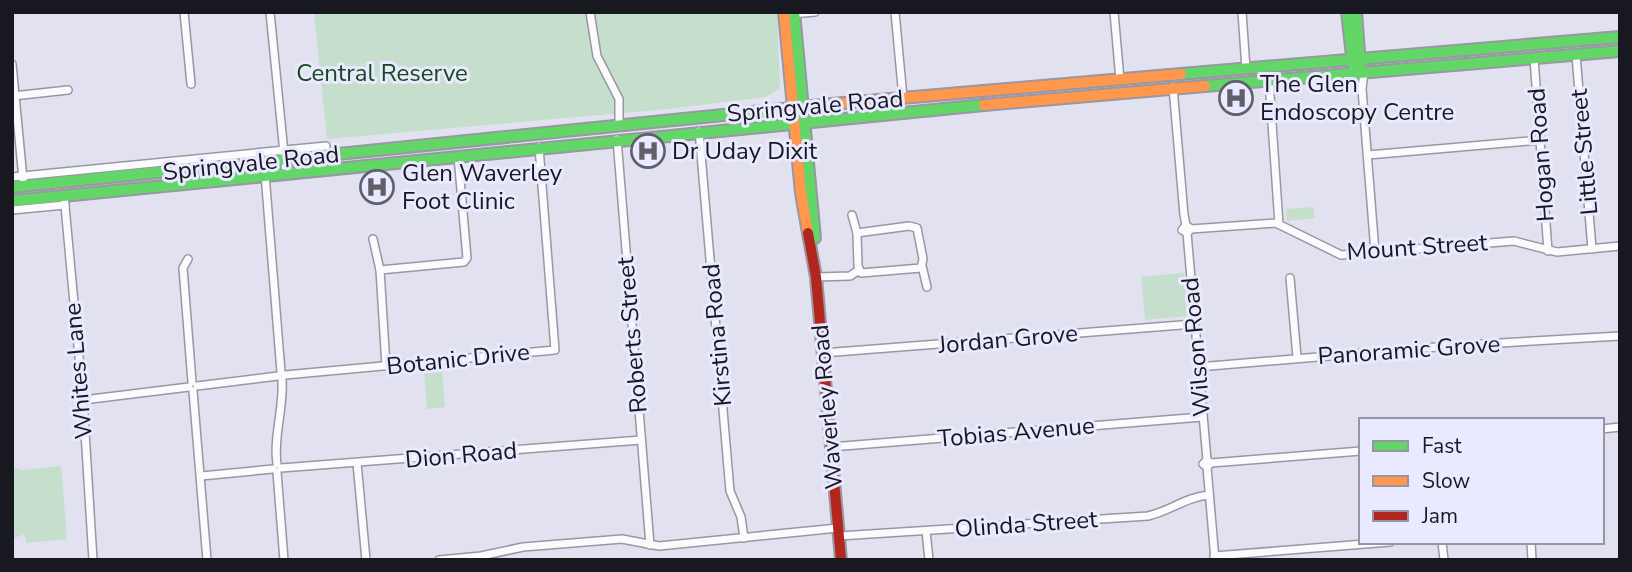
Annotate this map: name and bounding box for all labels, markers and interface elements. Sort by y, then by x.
park label: Central Reserve [296,57,468,89]
place label: The Glen Endoscopy Centre [1260,68,1454,128]
hospital icon: The Glen Endoscopy Centre [1217,79,1255,117]
street label: Springvale Road [725,82,905,130]
street label: Hogan Road [1520,87,1562,223]
street label: Little Street [1562,87,1605,216]
hospital icon: Dr Uday Dixit [629,132,667,170]
place label: Dr Uday Dixit [672,135,818,167]
street label: Springvale Road [161,138,341,188]
place label: Glen Waverley Foot Clinic [402,157,563,217]
hospital icon: Glen Waverley Foot Clinic [358,168,396,206]
street label: Mount Street [1346,226,1489,268]
street label: Roberts Street [609,255,655,414]
street label: Kirstina Road [695,262,739,408]
street label: Wilson Road [1174,276,1218,418]
street label: Whites Lane [56,302,100,440]
street label: Jordan Grove [936,317,1079,361]
street label: Waverley Road [804,323,850,491]
street label: Panoramic Grove [1317,328,1501,372]
street label: Botanic Drive [385,336,531,382]
street label: Tobias Avenue [936,409,1096,455]
legend [1359,418,1604,544]
text: Fast [1422,432,1462,460]
street label: Dion Road [404,434,518,476]
text: Slow [1422,467,1471,495]
text: Jam [1421,502,1458,530]
street label: Olinda Street [954,503,1099,545]

